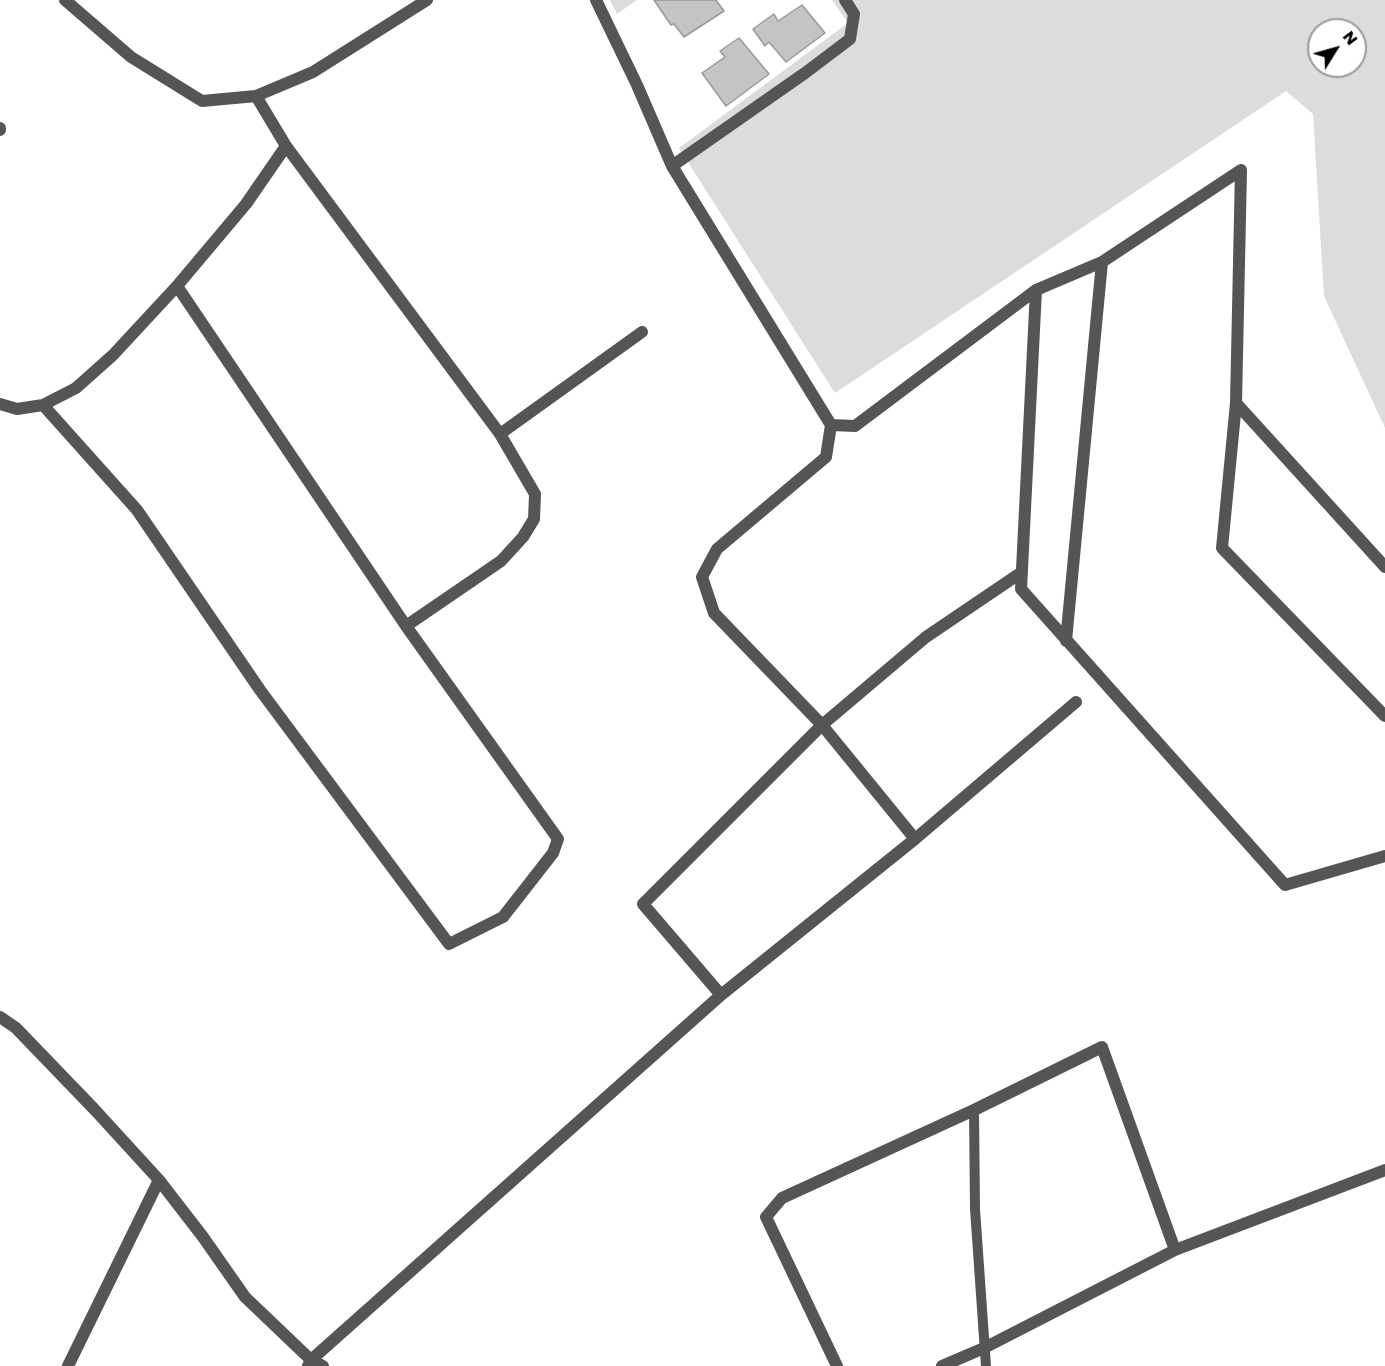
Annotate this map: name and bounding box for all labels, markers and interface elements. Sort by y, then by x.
north arrow [1307,18,1367,78]
text: N [1337,26,1363,50]

